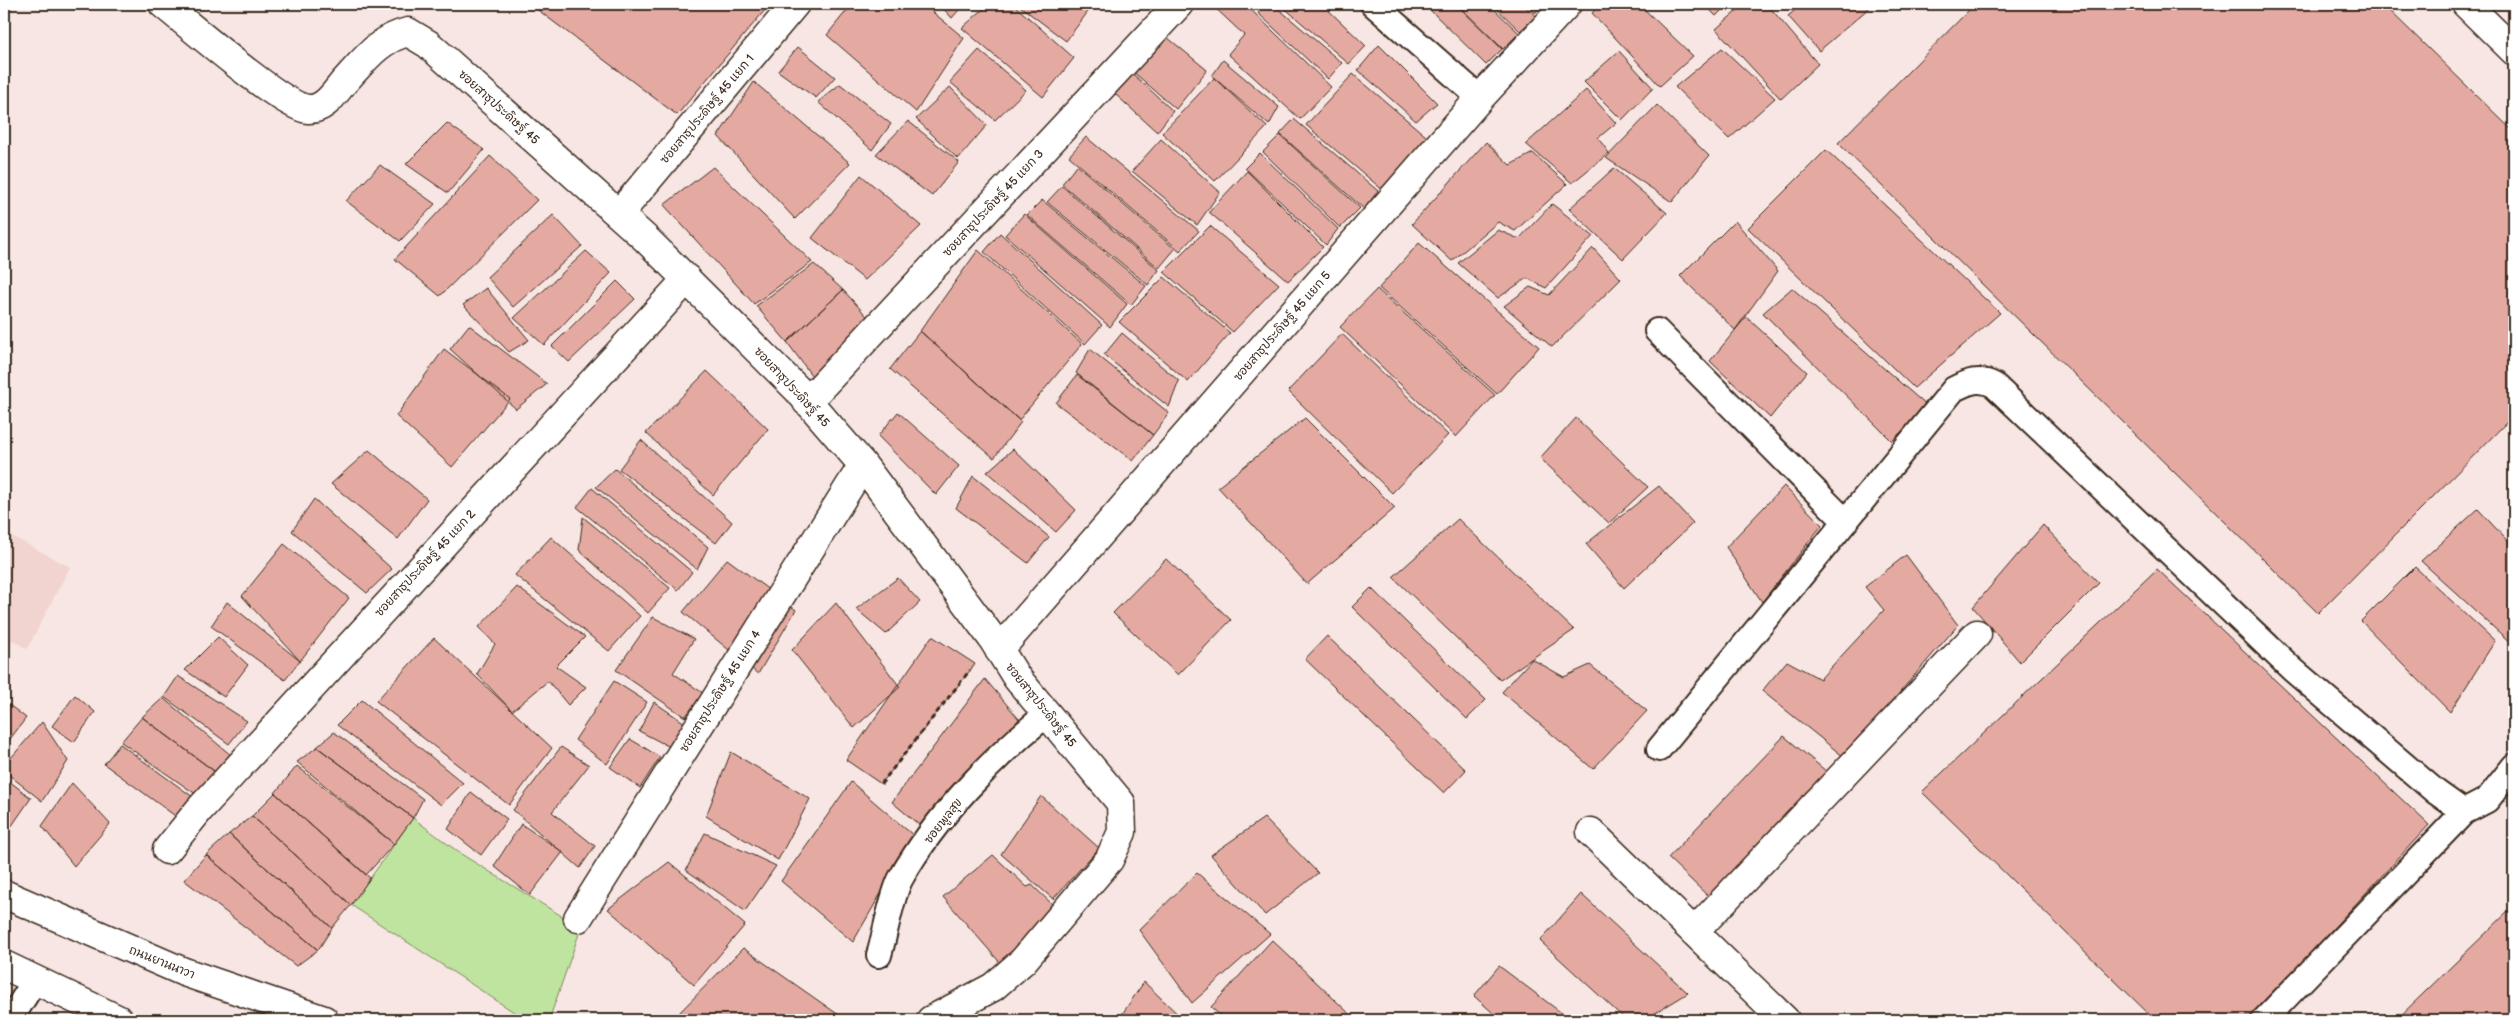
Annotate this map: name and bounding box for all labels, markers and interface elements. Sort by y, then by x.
street label: ซอยสาธุประดิษฐ์ 45 แยก 1 [656,51,758,168]
street label: ซอยสาธุประดิษฐ์ 45 [454,66,543,149]
street label: ซอยสาธุประดิษฐ์ 45 แยก 3 [939,146,1048,261]
street label: ซอยสาธุประดิษฐ์ 45 แยก 5 [1230,268,1335,385]
street label: ซอยสาธุประดิษฐ์ 45 [750,344,833,431]
street label: ซอยสาธุประดิษฐ์ 45 แยก 2 [371,506,480,621]
street label: ซอยสาธุประดิษฐ์ 45 แยก 4 [676,626,765,756]
street label: ซอยสาธุประดิษฐ์ 45 [1001,660,1080,751]
street label: ซอยพูลสุข [921,796,967,848]
street label: ถนนยานนาวา [127,942,197,982]

